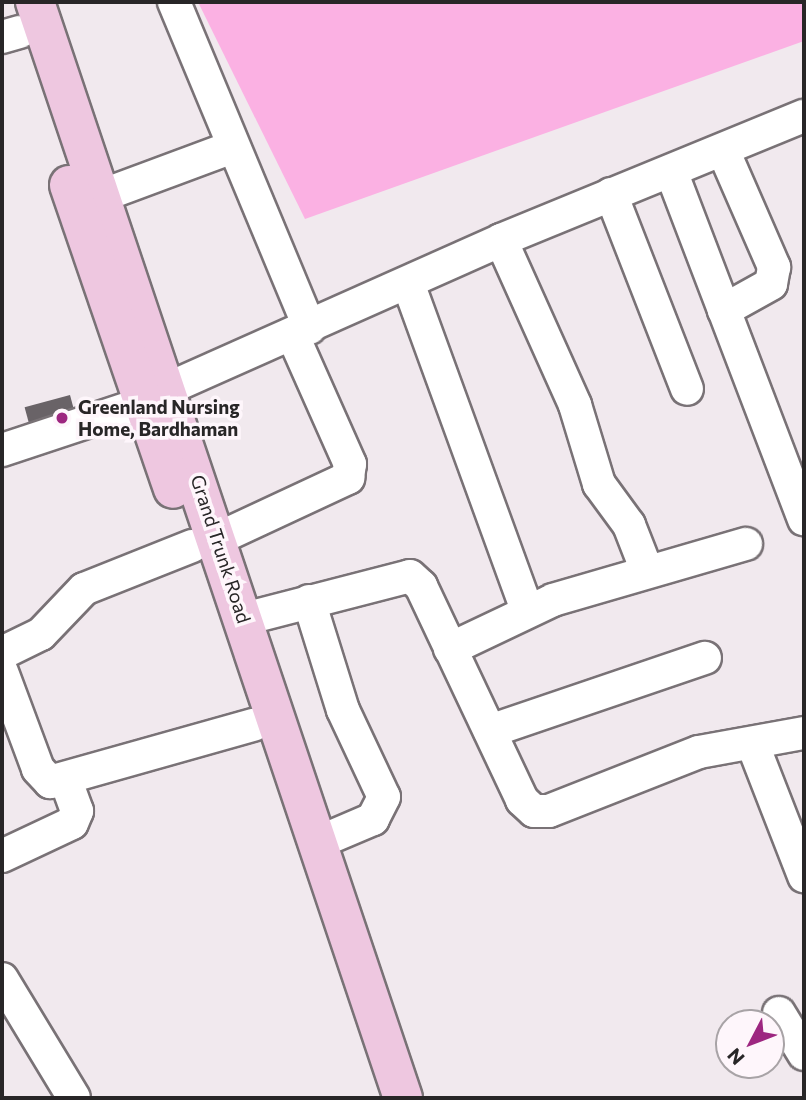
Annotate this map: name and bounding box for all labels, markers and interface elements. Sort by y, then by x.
place label: Greenland Nursing Home, Bardhaman [78,396,240,440]
marker: Greenland Nursing Home, Bardhaman [52,408,72,428]
street label: Grand Trunk Road [186,472,256,626]
north arrow [715,1009,785,1079]
text: N [722,1044,749,1070]

